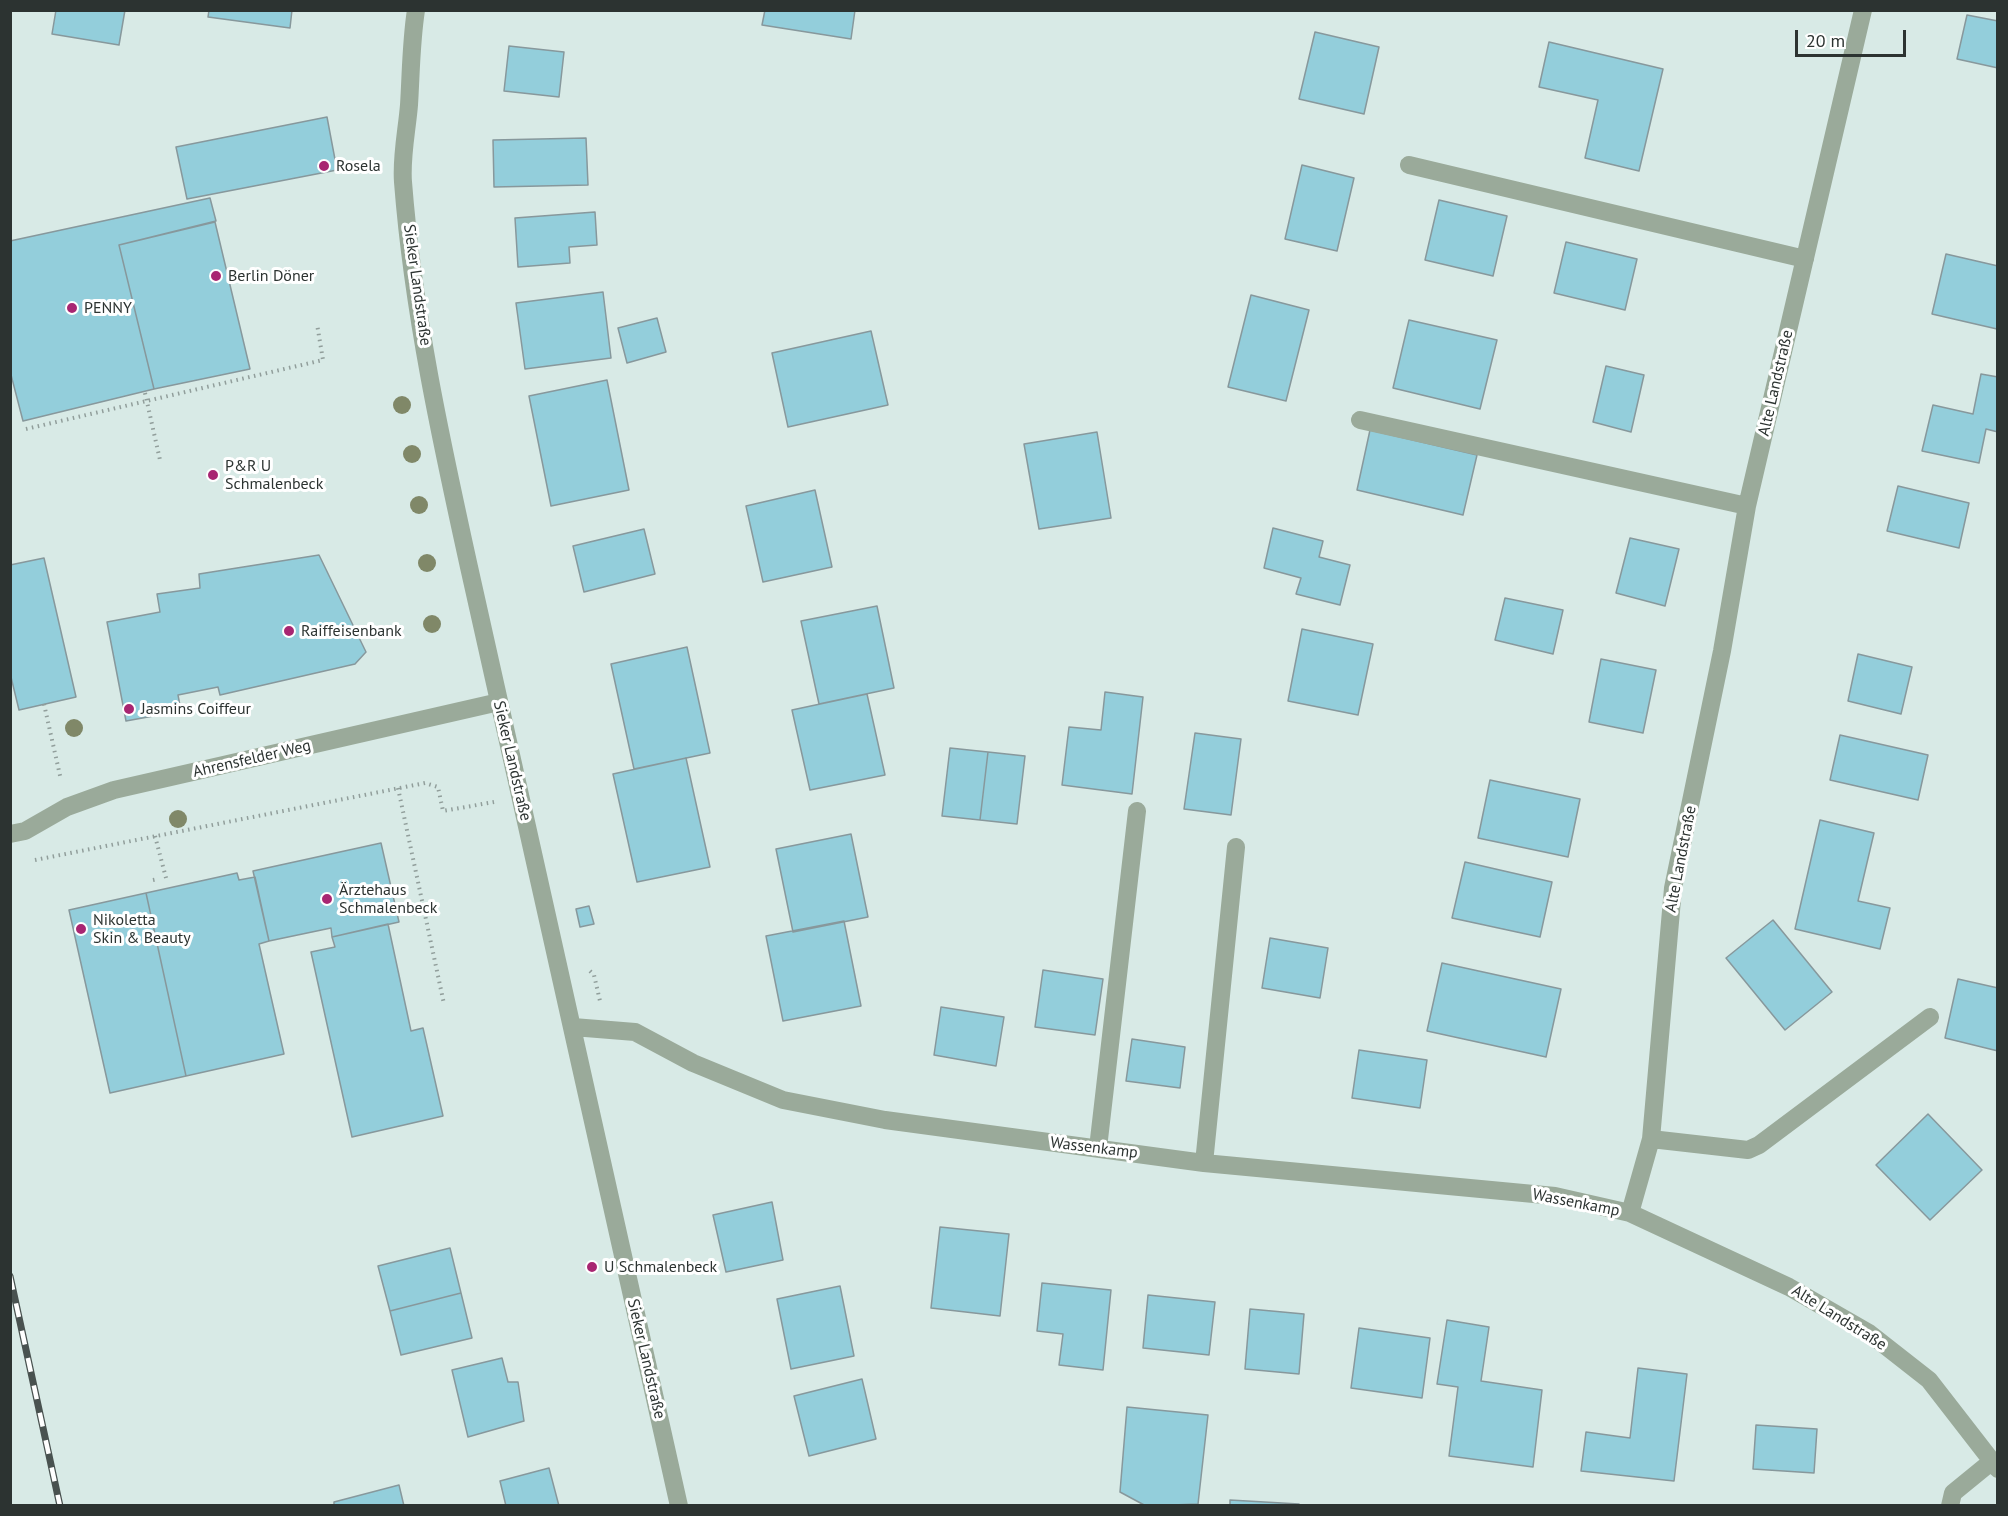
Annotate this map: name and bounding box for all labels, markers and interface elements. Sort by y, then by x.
scale bar [1798,18,1909,56]
text: 20 m [1806,29,1845,52]
place label: Rosela [336,156,381,176]
marker: Rosela [317,159,331,173]
street label: Sieker Landstraße [399,223,435,347]
place label: Berlin Döner [228,266,314,286]
marker: Berlin Döner [209,269,223,283]
place label: PENNY [84,298,132,318]
marker: PENNY [65,301,79,315]
street label: Alte Landstraße [1754,328,1798,438]
place label: P&R U Schmalenbeck [225,456,323,494]
marker: P&R U Schmalenbeck [206,468,220,482]
place label: Raiffeisenbank [301,621,402,641]
marker: Raiffeisenbank [282,624,296,638]
place label: Jasmins Coiffeur [141,699,251,719]
street label: Sieker Landstraße [489,699,535,823]
marker: Jasmins Coiffeur [122,702,136,716]
street label: Ahrensfelder Weg [191,736,313,782]
street label: Alte Landstraße [1661,804,1701,914]
place label: Ärztehaus Schmalenbeck [339,880,437,918]
marker: Ärztehaus Schmalenbeck [320,892,334,906]
place label: Nikoletta Skin & Beauty [93,910,191,948]
marker: Nikoletta Skin & Beauty [74,922,88,936]
street label: Wassenkamp [1049,1133,1139,1163]
street label: Wassenkamp [1531,1185,1621,1221]
place label: U Schmalenbeck [604,1257,717,1277]
marker: U Schmalenbeck [585,1260,599,1274]
street label: Alte Landstraße [1788,1281,1890,1355]
street label: Sieker Landstraße [623,1297,669,1421]

